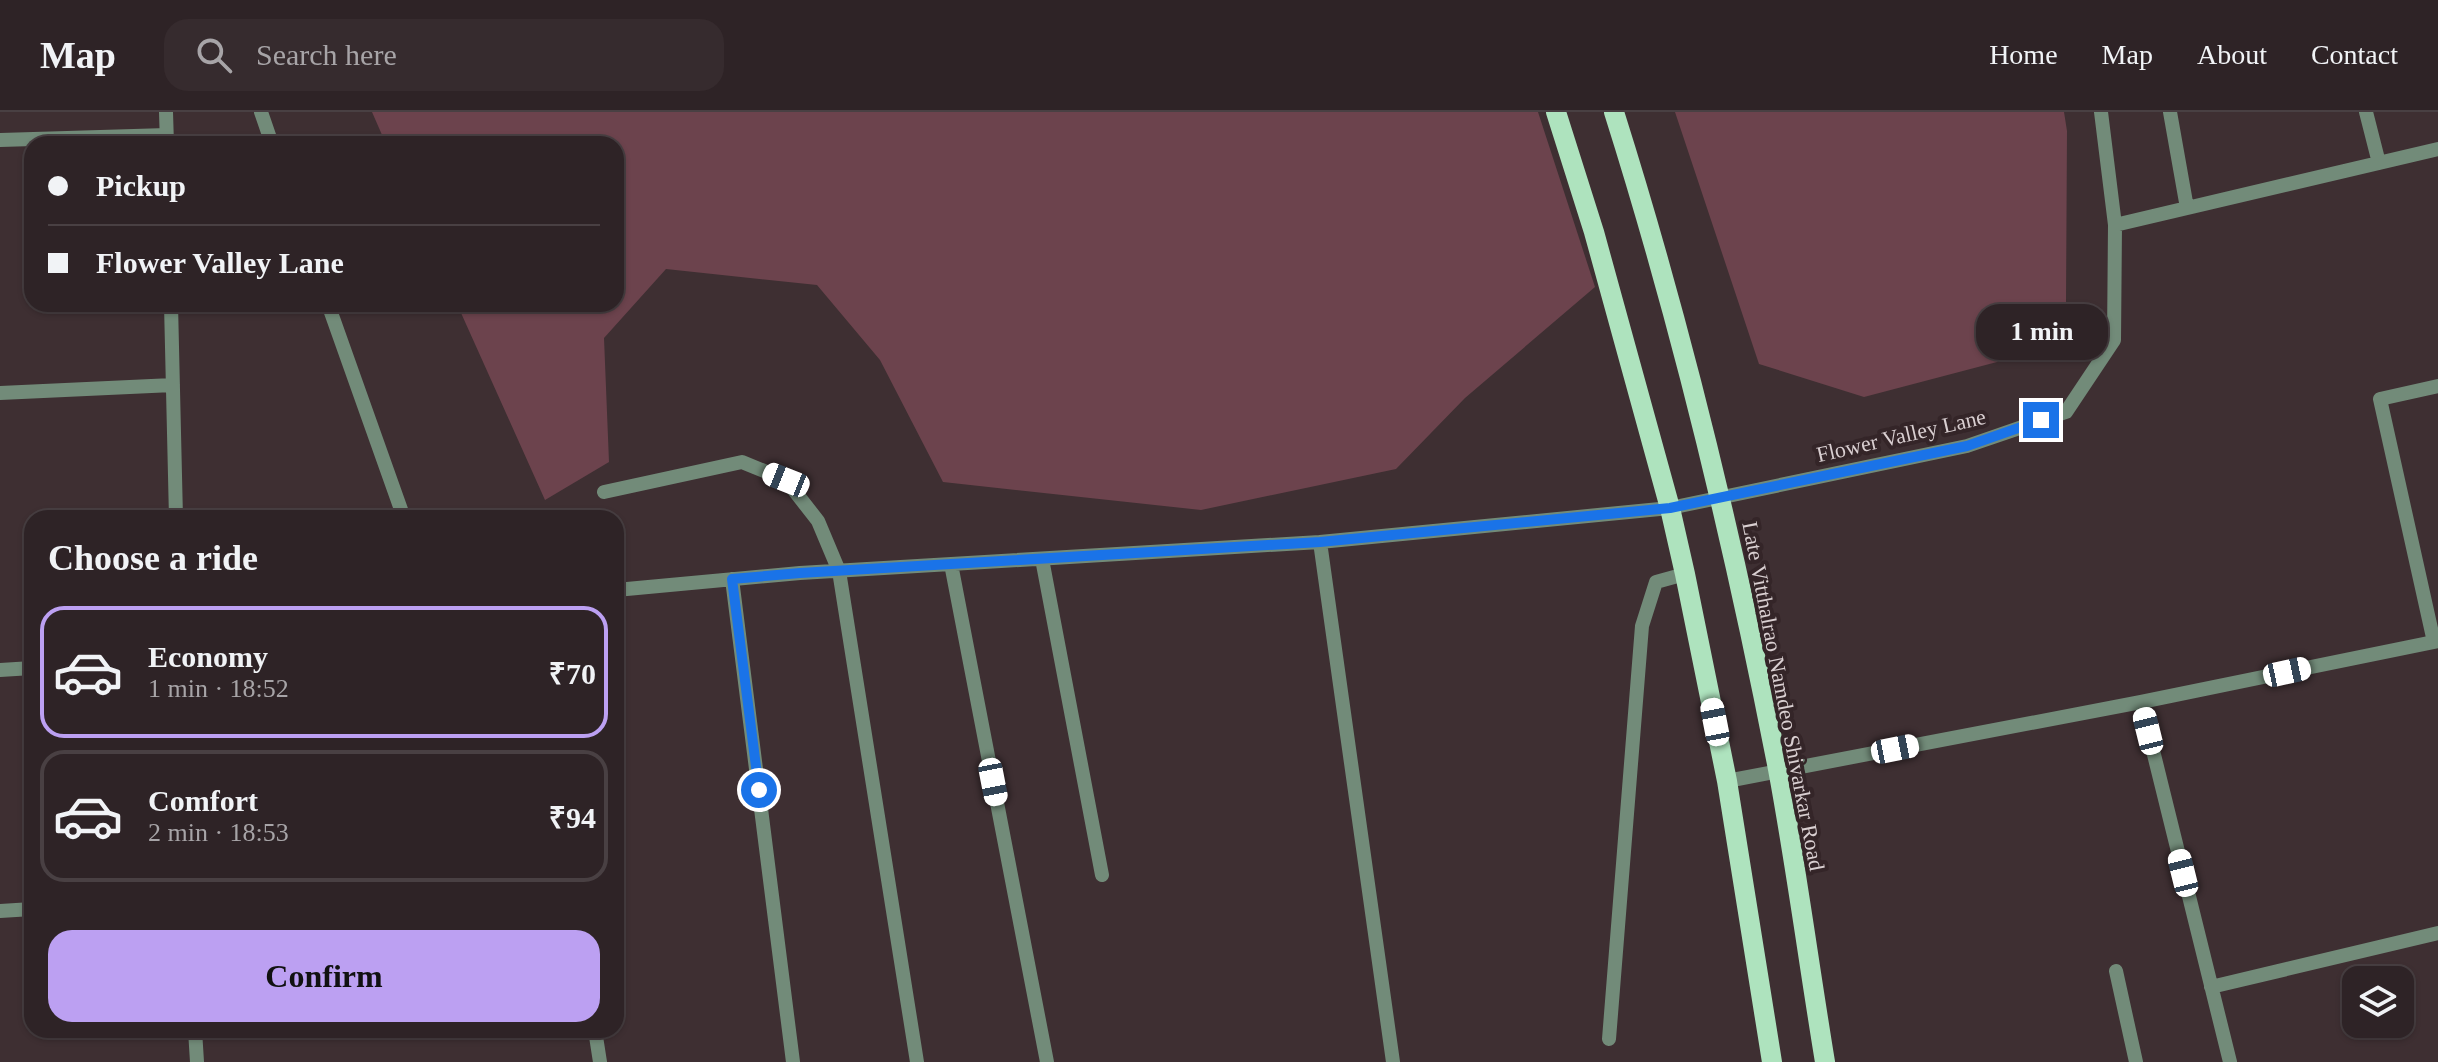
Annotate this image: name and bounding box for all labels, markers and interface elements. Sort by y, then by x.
search box [164,19,724,91]
icon: search [192,33,236,77]
text: Map [40,34,116,76]
text: Search here [256,38,397,71]
text: Home [1989,39,2058,70]
text: Map [2102,39,2153,70]
text: About [2197,39,2267,70]
text: Contact [2311,39,2398,70]
text: Pickup [96,169,186,202]
text: Flower Valley Lane [96,246,344,279]
callout: 1 min [1975,304,2107,360]
text: 1 min [2011,317,2073,346]
route end [2023,402,2059,438]
street label: Flower Valley Lane [1814,404,1988,467]
car [759,460,813,500]
street label: Late Vitthalrao Namdeo Shivarkar Road [1737,519,1830,873]
text: Choose a ride [48,538,258,578]
icon: car [52,636,124,708]
text: Economy [148,640,268,673]
car [2261,655,2313,689]
text: ₹70 [549,657,596,690]
text: 1 min · 18:52 [148,674,289,703]
car [1699,696,1731,748]
car [2131,705,2165,757]
car [1869,733,1921,765]
car [977,756,1009,808]
route start [741,772,777,808]
icon: car [52,780,124,852]
text: Comfort [148,784,258,817]
text: ₹94 [549,801,596,834]
text: 2 min · 18:53 [148,818,289,847]
car [2166,847,2200,899]
button: Confirm [48,930,600,1022]
map controls [2342,966,2414,1038]
button: layers [2342,966,2414,1038]

